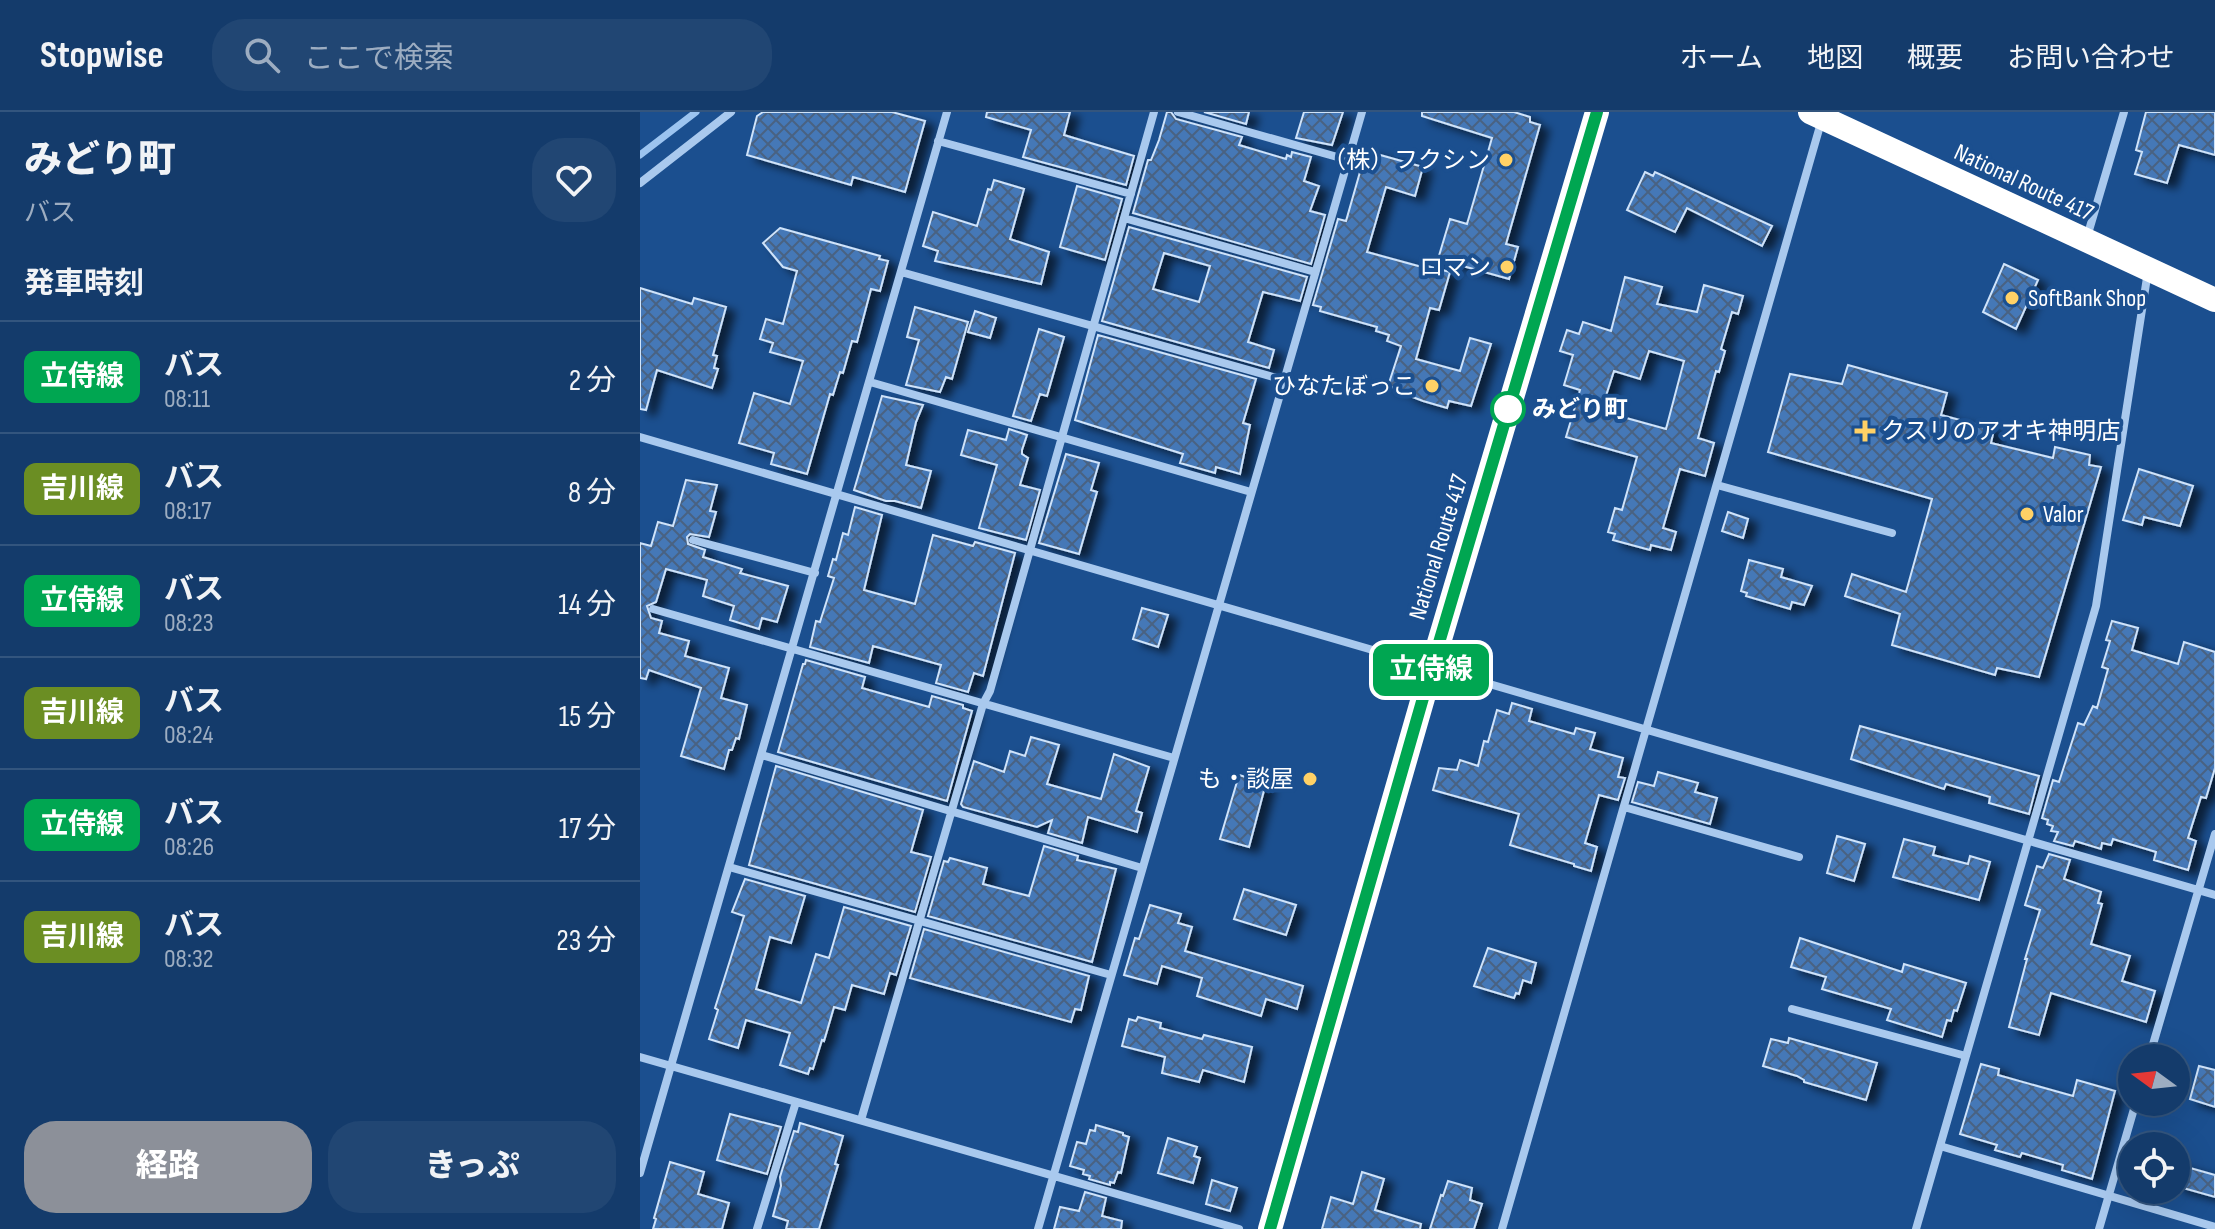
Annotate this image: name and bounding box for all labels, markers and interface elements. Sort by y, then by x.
search box [212,19,772,91]
text: Stopwise [40,33,164,78]
icon: search [240,33,284,77]
text: ここで検索 [304,41,454,77]
text: ホーム [1680,42,1763,75]
text: 地図 [1807,42,1863,75]
text: 概要 [1907,42,1963,75]
text: お問い合わせ [2007,42,2175,75]
text: みどり町 [24,138,176,183]
button: heart [532,138,616,222]
street label: National Route 417 [1949,138,2098,228]
place label: （株）フクシン [1322,146,1490,175]
marker: （株）フクシン [1497,151,1515,169]
text: バス [24,198,76,229]
place label: ロマン [1419,253,1491,282]
marker: ロマン [1498,258,1516,276]
text: 発車時刻 [24,266,144,302]
place label: SoftBank Shop [2028,284,2146,313]
marker: SoftBank Shop [2003,289,2021,307]
text: バス [164,348,224,384]
text: 立侍線 [40,360,124,393]
text: 2 分 [569,363,616,399]
place label: ひなたぼっこ [1272,372,1416,401]
marker: ひなたぼっこ [1423,377,1441,395]
text: 08:11 [164,384,210,415]
marker: みどり町 [1491,392,1525,426]
place label: みどり町 [1532,395,1628,424]
place label: クスリのアオキ神明店 [1881,417,2120,446]
marker: クスリのアオキ神明店 [1856,422,1874,440]
text: バス [164,460,224,496]
street label: National Route 417 [1403,471,1474,623]
text: 吉川線 [40,472,124,505]
text: 8 分 [568,475,616,511]
text: 08:17 [164,496,211,527]
place label: Valor [2043,500,2084,529]
marker: Valor [2018,505,2036,523]
text: バス [164,572,224,608]
text: 立侍線 [40,584,124,617]
text: 14 分 [558,587,616,623]
text: 08:23 [164,608,214,639]
line badge: 立侍線 [1385,644,1477,696]
text: 立侍線 [1389,653,1473,686]
text: バス [164,684,224,720]
text: 吉川線 [40,696,124,729]
text: 15 分 [559,699,616,735]
text: 08:24 [164,720,213,751]
place label: も・談屋 [1198,765,1294,794]
marker: も・談屋 [1301,770,1319,788]
text: バス [164,796,224,832]
text: 立侍線 [40,808,124,841]
text: 17 分 [559,811,616,847]
text: 08:26 [164,832,214,863]
text: バス [164,908,224,944]
text: 吉川線 [40,920,124,953]
text: 23 分 [556,923,616,959]
text: 08:32 [164,944,214,975]
north arrow [2118,1044,2190,1116]
map controls [2118,1044,2190,1204]
button: 経路 [24,1121,312,1213]
button: きっぷ [328,1121,616,1213]
button: locate [2118,1132,2190,1204]

